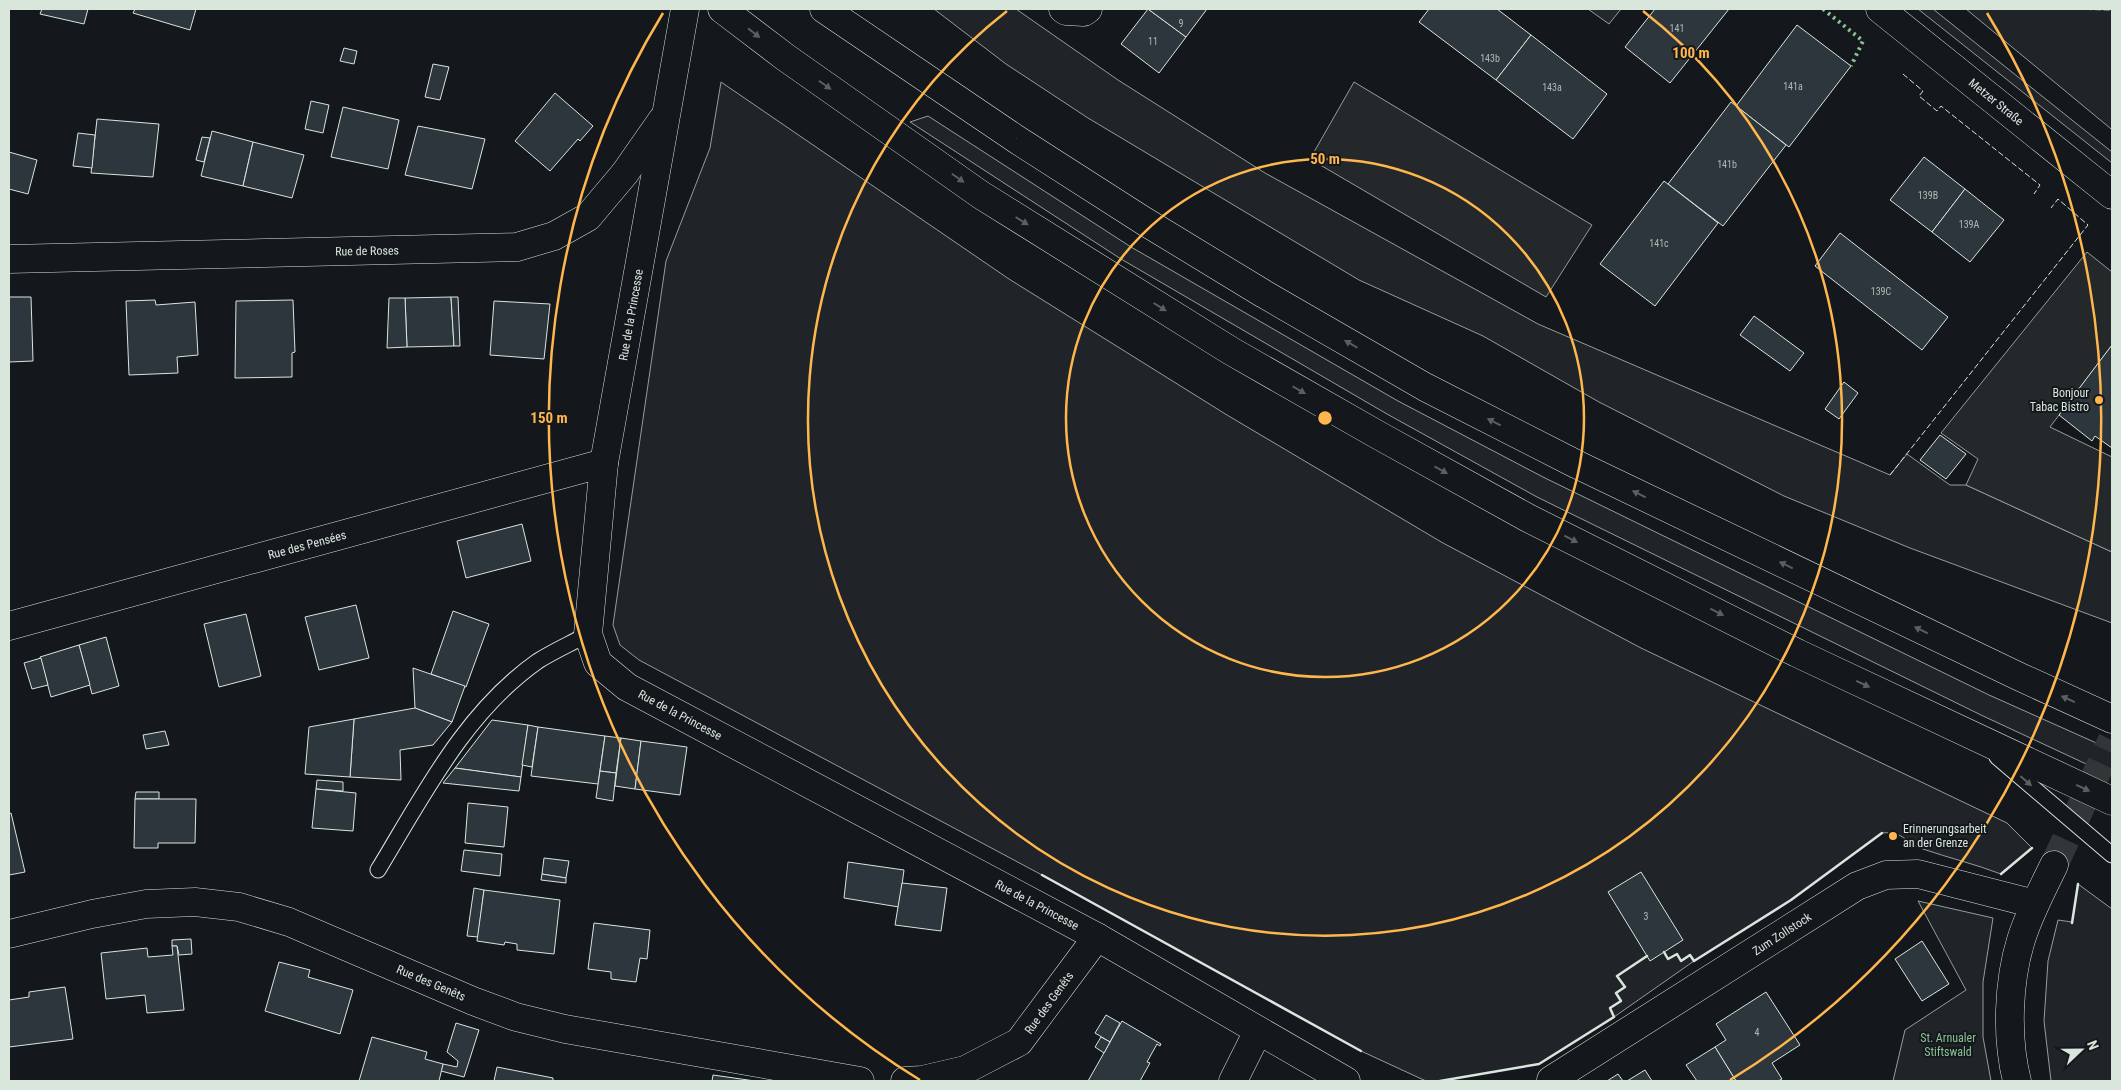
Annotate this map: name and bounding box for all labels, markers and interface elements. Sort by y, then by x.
house number: 9 [1179,18,1184,29]
house number: 141 [1670,23,1684,34]
one-way arrow [747,28,760,39]
house number: 11 [1148,36,1158,47]
text: 100 m [1672,44,1710,62]
house number: 143b [1480,53,1500,64]
street label: Metzer Straße [1966,76,2026,129]
one-way arrow [818,80,831,90]
house number: 141a [1783,81,1803,92]
house number: 143a [1542,82,1562,93]
text: 50 m [1310,150,1340,168]
house number: 141b [1717,159,1737,170]
one-way arrow [951,173,965,183]
house number: 139B [1918,190,1938,201]
one-way arrow [1015,216,1029,225]
house number: 139A [1959,219,1980,230]
house number: 141c [1649,238,1669,249]
street label: Rue de Roses [335,243,399,259]
street label: Rue de la Princesse [616,268,646,362]
house number: 139C [1871,286,1892,297]
one-way arrow [1153,303,1166,312]
one-way arrow [1345,340,1358,349]
one-way arrow [1293,386,1306,395]
place label: Bonjour Tabac Bistro [2030,386,2089,414]
marker: Bonjour Tabac Bistro [2093,394,2105,406]
text: 150 m [530,409,568,427]
centre of rings [1316,409,1334,427]
one-way arrow [1487,418,1501,426]
one-way arrow [1434,466,1448,474]
one-way arrow [1632,490,1647,499]
street label: Rue des Pensées [266,528,348,562]
one-way arrow [1564,535,1579,544]
one-way arrow [1779,561,1793,569]
one-way arrow [1710,608,1724,616]
one-way arrow [1914,625,1928,633]
one-way arrow [1855,680,1870,688]
street label: Rue de la Princesse [636,687,725,743]
one-way arrow [2061,694,2075,702]
one-way arrow [2019,775,2031,787]
one-way arrow [2076,784,2090,792]
place label: Erinnerungsarbeit an der Grenze [1903,822,1987,850]
marker: Erinnerungsarbeit an der Grenze [1887,830,1899,842]
street label: Rue de la Princesse [993,877,1082,933]
street label: Zum Zollstock [1750,909,1815,958]
house number: 3 [1644,911,1649,922]
street label: Rue des Genêts [394,962,468,1004]
street label: Rue des Genêts [1022,969,1076,1037]
north arrow [2056,1025,2106,1075]
house number: 4 [1755,1027,1760,1038]
park label: St. Arnualer Stiftswald [1920,1031,1976,1059]
text: N [2084,1038,2102,1052]

